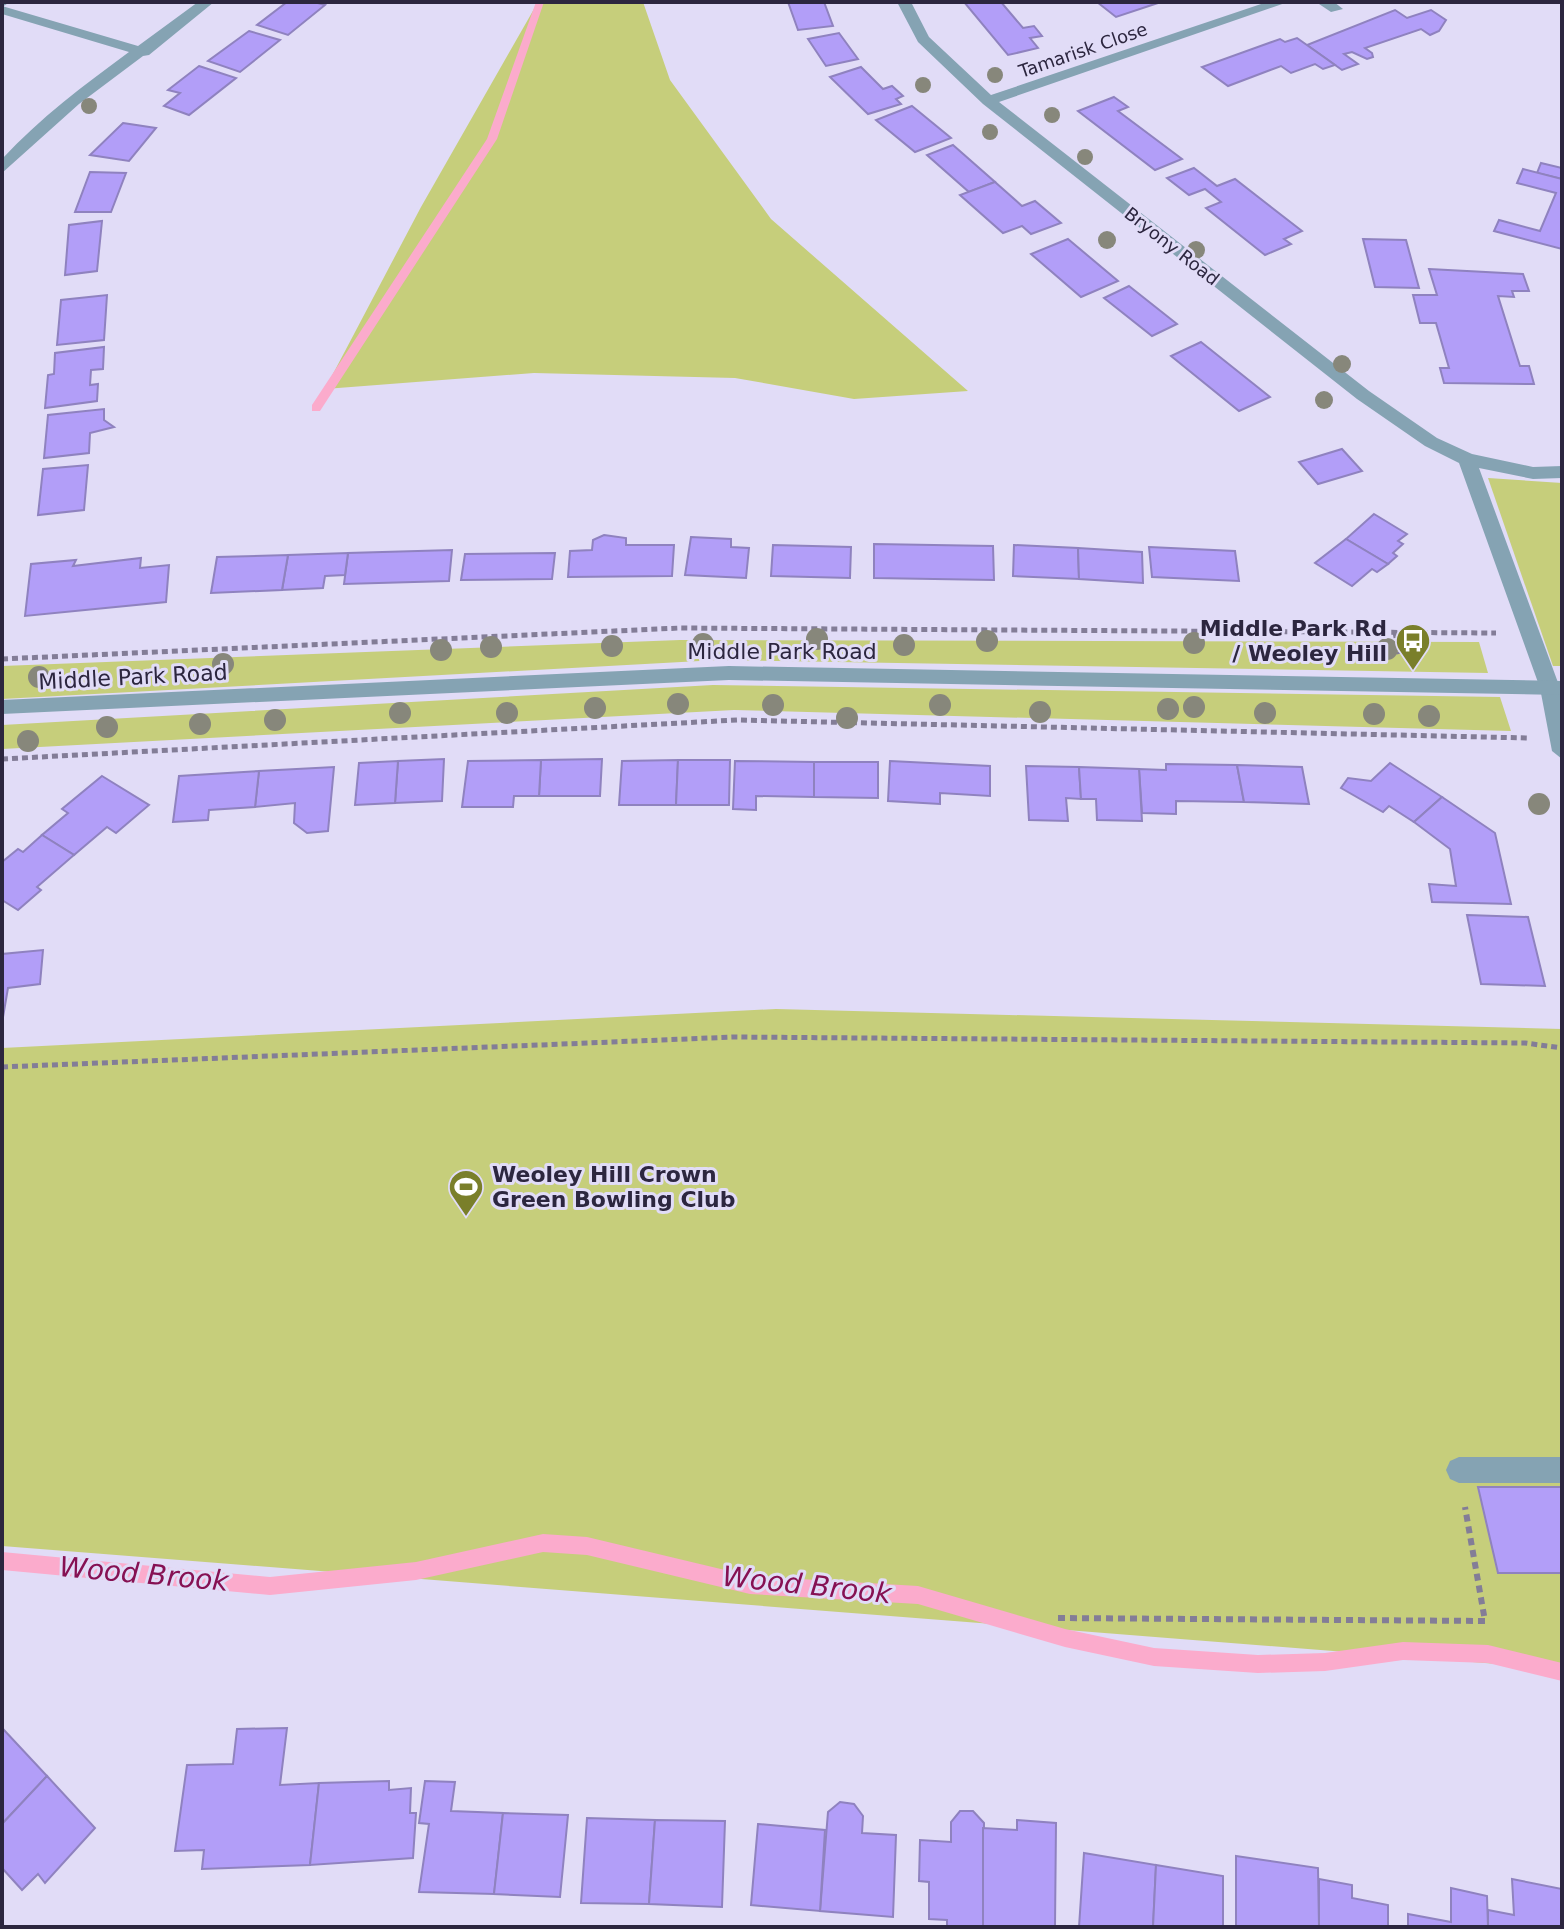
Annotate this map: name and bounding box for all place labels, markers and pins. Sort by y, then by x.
place label: Middle Park Rd / Weoley Hill [1200,616,1387,666]
bus stop icon: Middle Park Rd / Weoley Hill [1394,622,1432,672]
place label: Weoley Hill Crown Green Bowling Club [492,1162,736,1212]
sports icon: Weoley Hill Crown Green Bowling Club [447,1168,485,1218]

